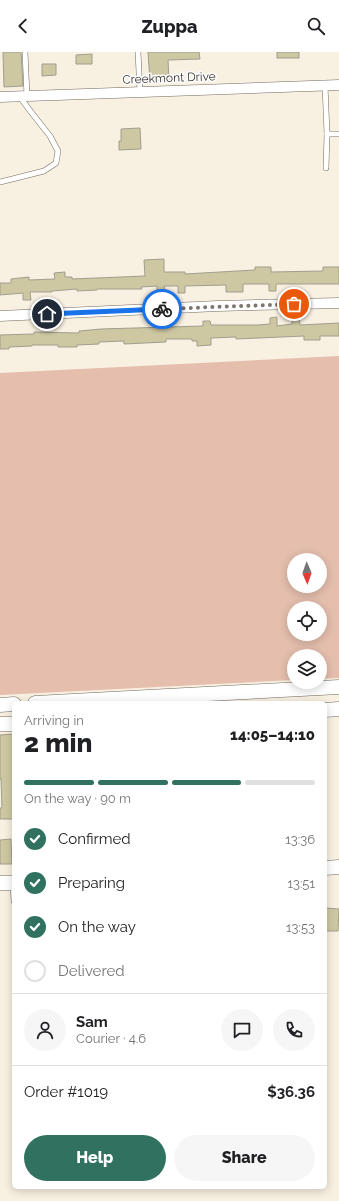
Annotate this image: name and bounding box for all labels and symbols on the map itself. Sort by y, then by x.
street label: Creekmont Drive [122,69,216,87]
pin [277,287,311,321]
courier [142,289,182,329]
pin [30,297,64,331]
north arrow [287,553,327,593]

